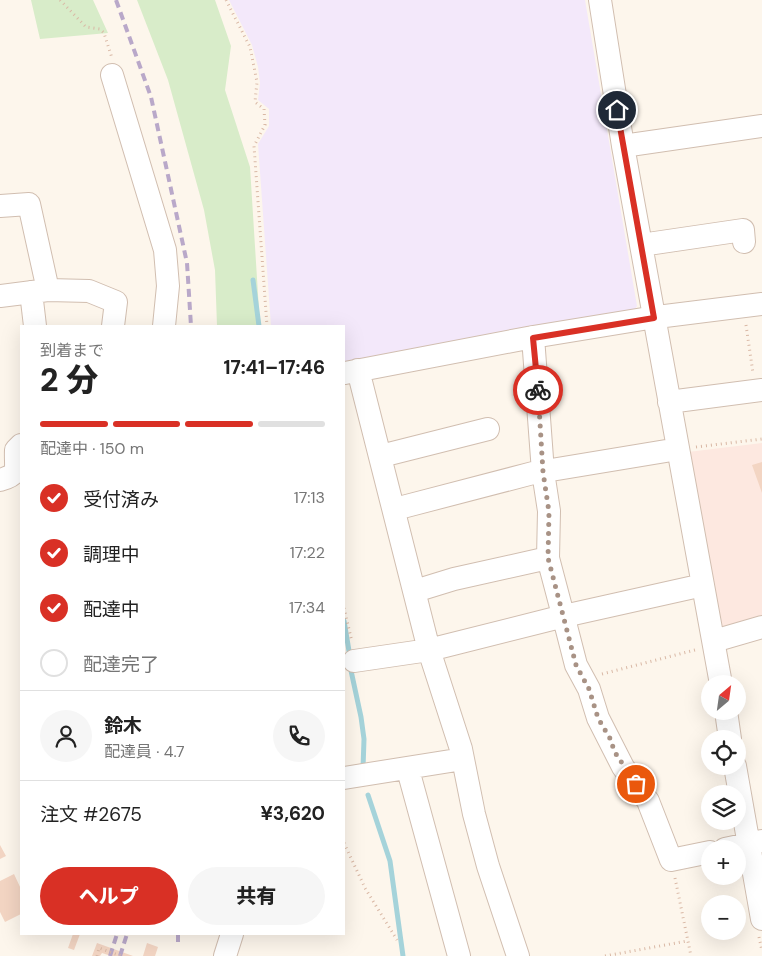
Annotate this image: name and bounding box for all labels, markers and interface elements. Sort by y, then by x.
pin [596,89,638,131]
icon: home [603,96,631,124]
text: 到着まで [40,340,104,361]
text: 17:41–17:46 [223,355,325,380]
text: 2 分 [40,359,98,401]
courier [513,365,563,415]
icon: bike [524,376,552,404]
text: 配達中 · 150 m [40,438,144,459]
icon: check [40,484,68,512]
text: 受付済み [83,487,159,512]
text: 17:13 [294,487,325,508]
icon: check [40,539,68,567]
text: 調理中 [83,542,140,567]
text: 17:22 [290,542,325,563]
icon: check [40,594,68,622]
text: 配達中 [83,597,140,622]
text: 17:34 [289,597,325,618]
text: 配達完了 [83,652,159,677]
north arrow [701,675,746,720]
map controls [701,675,746,940]
button: person [40,710,92,762]
button: phone [273,710,325,762]
text: 鈴木 [104,713,142,738]
button: locate [701,730,746,775]
text: 配達員 · 4.7 [104,741,185,762]
pin [615,763,657,805]
icon: bag [622,770,650,798]
button: layers [701,785,746,830]
text: ¥3,620 [260,801,325,826]
text: 注文 #2675 [40,802,142,827]
button: + [701,840,746,885]
button: ヘルプ [40,867,178,925]
button: 共有 [188,867,325,925]
button: − [701,895,746,940]

